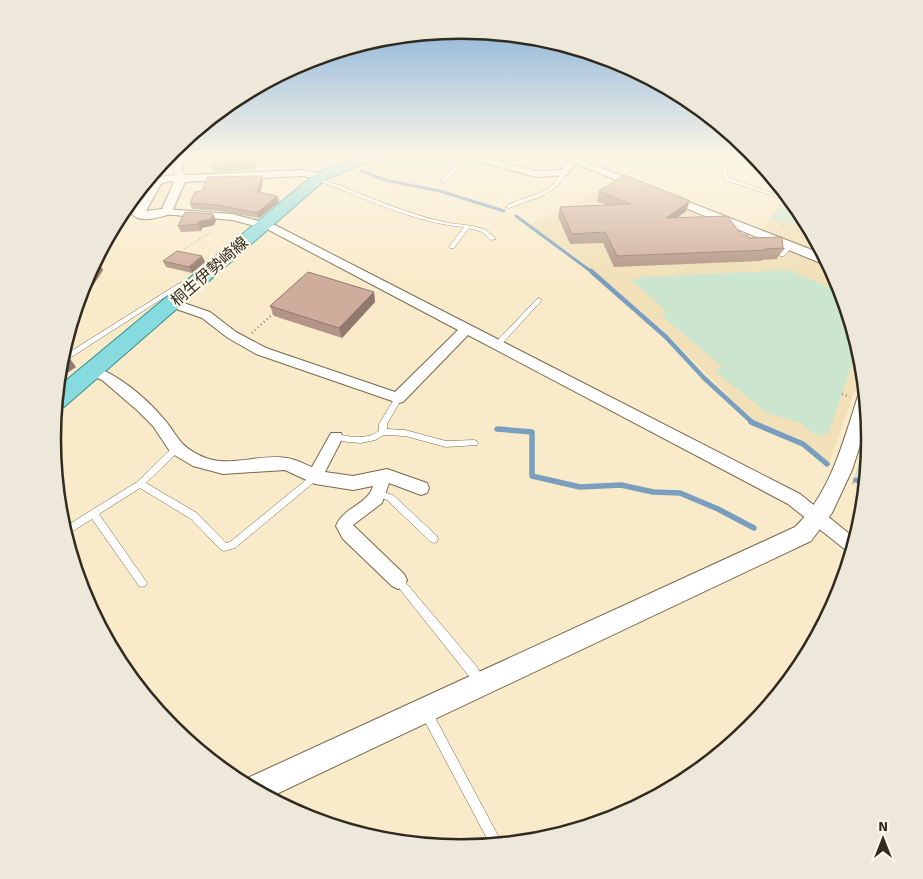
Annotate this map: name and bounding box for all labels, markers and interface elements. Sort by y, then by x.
street label: 桐生伊勢崎線 [167,233,252,311]
north arrow [858,814,908,864]
text: N [878,818,888,835]

